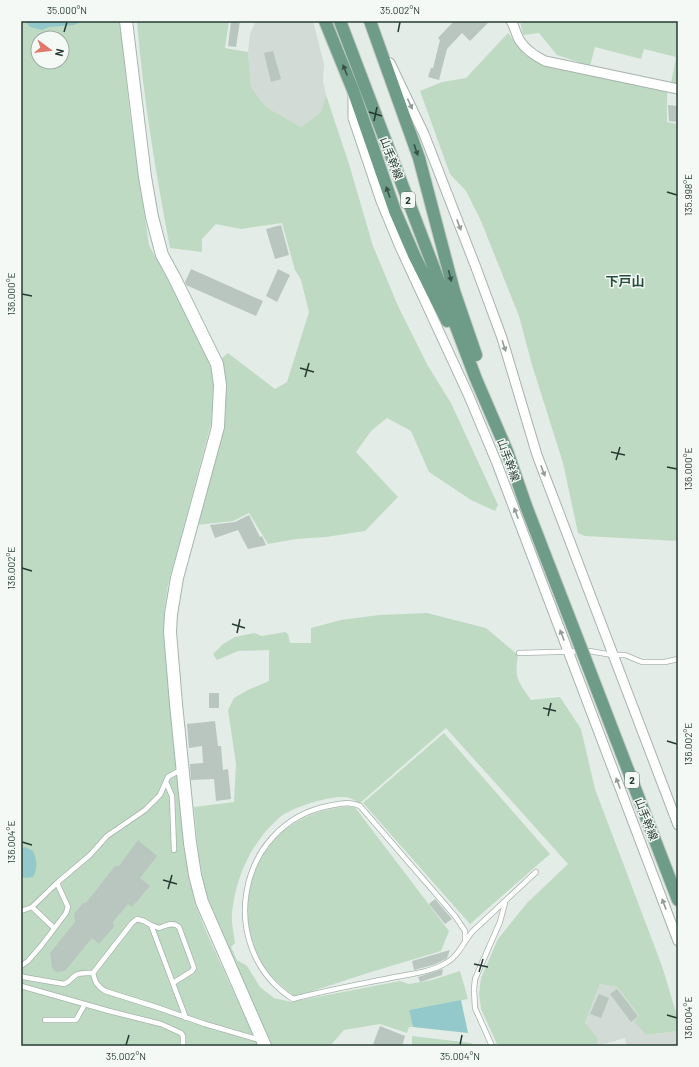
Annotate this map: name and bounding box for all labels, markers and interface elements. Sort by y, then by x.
text: 35.000°N [47,4,87,16]
text: 35.002°N [380,4,420,16]
north arrow [30,30,70,70]
text: N [53,47,67,58]
one-way arrow [341,63,347,75]
one-way arrow [407,99,413,110]
street label: 山手幹線 [378,135,406,181]
one-way arrow [413,144,419,156]
text: 135.998°E [682,174,694,216]
one-way arrow [384,186,390,198]
road number: 2 [401,192,415,208]
one-way arrow [457,219,463,231]
one-way arrow [447,269,453,282]
text: 136.000°E [5,272,17,316]
district label: 下戸山 [605,273,645,289]
one-way arrow [502,341,508,353]
street label: 山手幹線 [495,437,523,483]
text: 136.000°E [682,447,694,491]
one-way arrow [540,465,546,477]
one-way arrow [513,507,519,519]
text: 136.002°E [5,547,17,589]
one-way arrow [559,628,565,640]
text: 136.002°E [682,723,694,765]
road number: 2 [625,772,639,788]
one-way arrow [615,776,621,788]
street label: 山手幹線 [633,796,661,842]
text: 136.004°E [5,821,17,863]
one-way arrow [661,898,667,910]
text: 136.004°E [682,997,694,1039]
text: 35.002°N [106,1050,146,1062]
text: 35.004°N [440,1050,480,1062]

